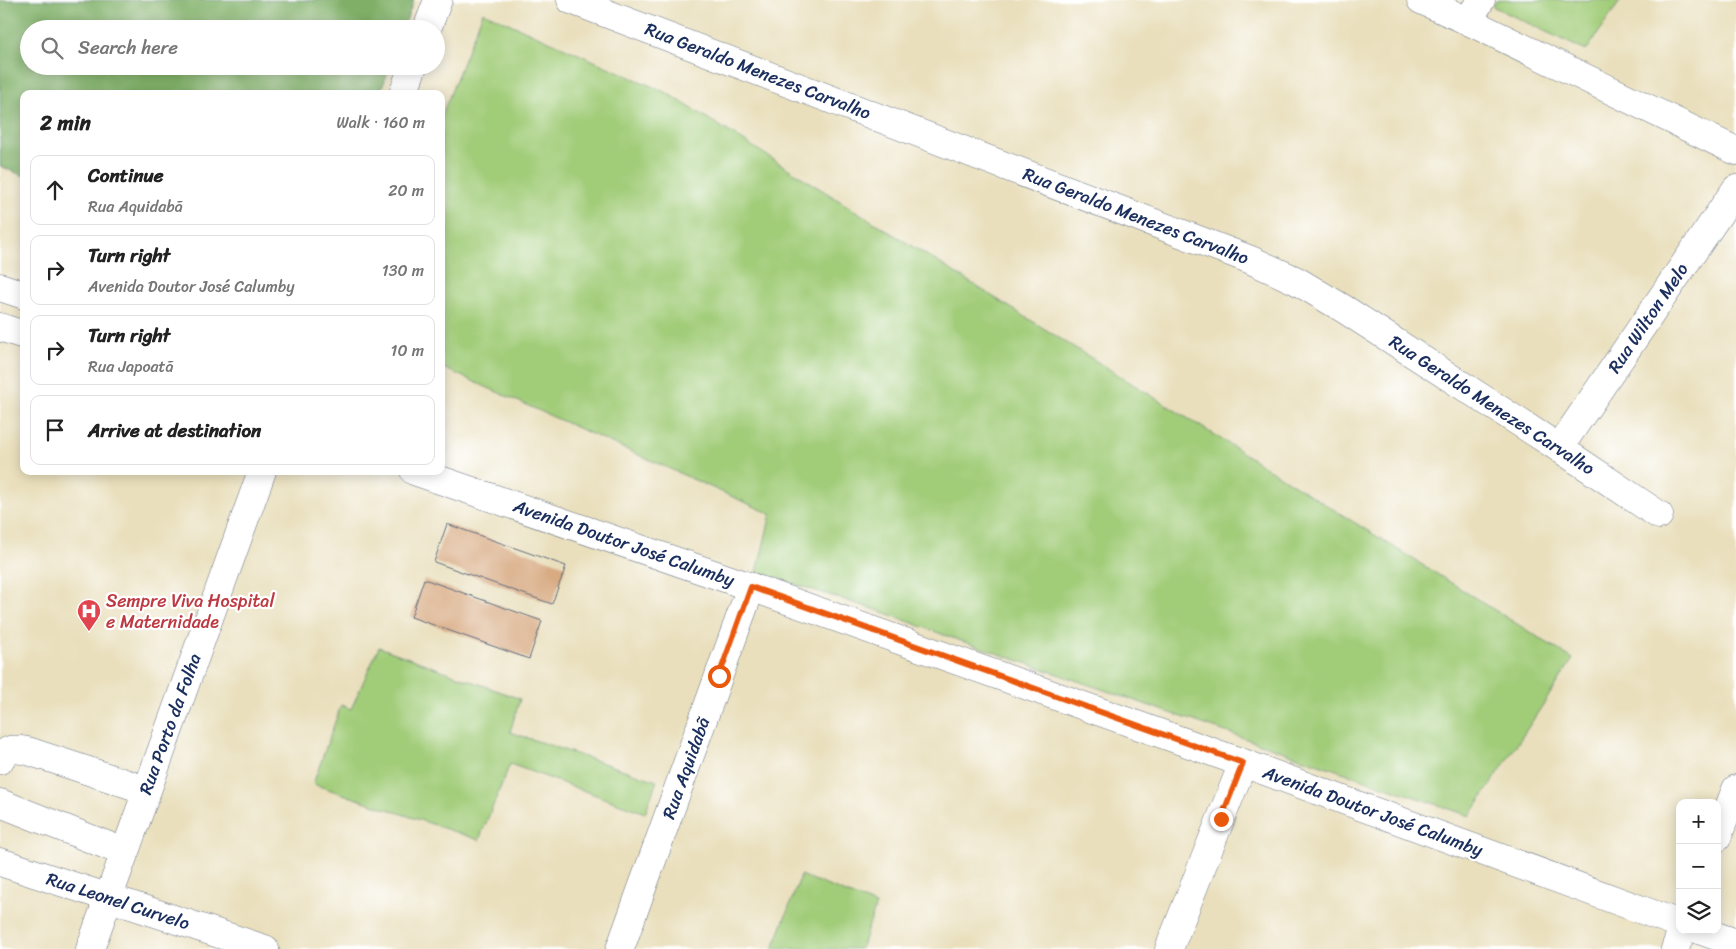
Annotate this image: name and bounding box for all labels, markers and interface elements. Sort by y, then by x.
street label: Rua Geraldo Menezes Carvalho [640,13,876,129]
search box [20,20,445,75]
text: Search here [78,31,178,64]
icon: search [38,34,66,62]
text: 2 min [40,104,91,142]
text: Walk · 160 m [336,108,425,137]
street label: Rua Geraldo Menezes Carvalho [1018,158,1254,274]
text: Continue [88,159,164,192]
icon: ahead [41,176,69,204]
text: 20 m [388,176,424,205]
text: Rua Aquidabã [88,192,183,221]
text: Turn right [88,239,170,272]
icon: right [41,256,69,284]
text: 130 m [382,256,424,285]
street label: Rua Wilton Melo [1599,256,1697,380]
text: Avenida Doutor José Calumby [88,272,295,301]
text: Turn right [88,319,170,352]
street label: Rua Geraldo Menezes Carvalho [1383,326,1601,484]
icon: right [41,336,69,364]
text: 10 m [391,336,424,365]
text: Rua Japoatã [88,352,174,381]
text: Arrive at destination [88,414,261,447]
icon: arrive [41,416,69,444]
street label: Avenida Doutor José Calumby [508,490,740,596]
place label: Sempre Viva Hospital e Maternidade [106,585,275,638]
hospital icon: Sempre Viva Hospital e Maternidade [76,598,102,632]
street label: Rua Porto da Folha [130,649,210,799]
route start [708,665,731,688]
street label: Rua Aquidabã [653,712,720,824]
street label: Avenida Doutor José Calumby [1257,756,1488,866]
map controls [1676,799,1721,934]
button: + [1676,799,1721,844]
route end [1210,808,1233,831]
button: − [1676,844,1721,889]
street label: Rua Leonel Curvelo [42,863,194,939]
button: layers [1676,889,1721,934]

